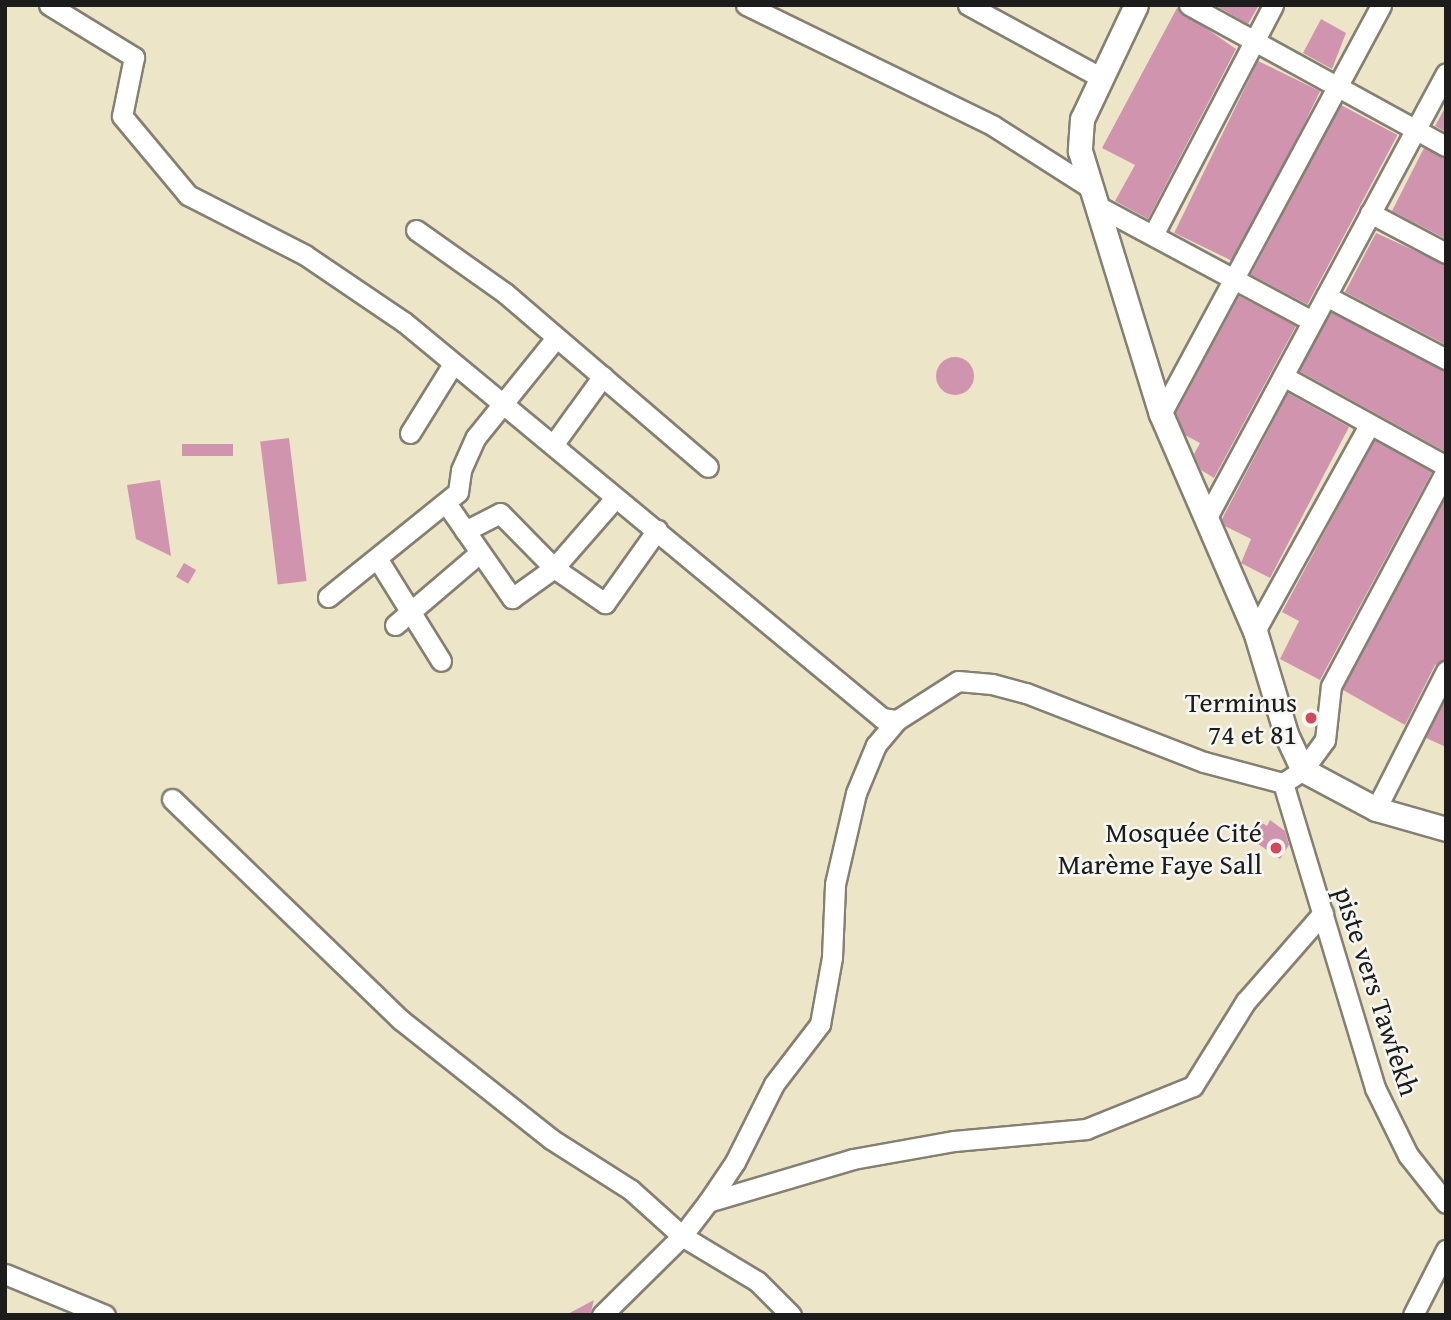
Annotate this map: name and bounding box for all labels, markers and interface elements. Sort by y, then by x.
place label: Terminus 74 et 81 [1185,685,1297,751]
marker: Terminus 74 et 81 [1303,710,1319,726]
place label: Mosquée Cité Marème Faye Sall [1058,815,1262,881]
marker: Mosquée Cité Marème Faye Sall [1268,840,1284,856]
street label: piste vers Tawfekh [1327,882,1427,1100]

